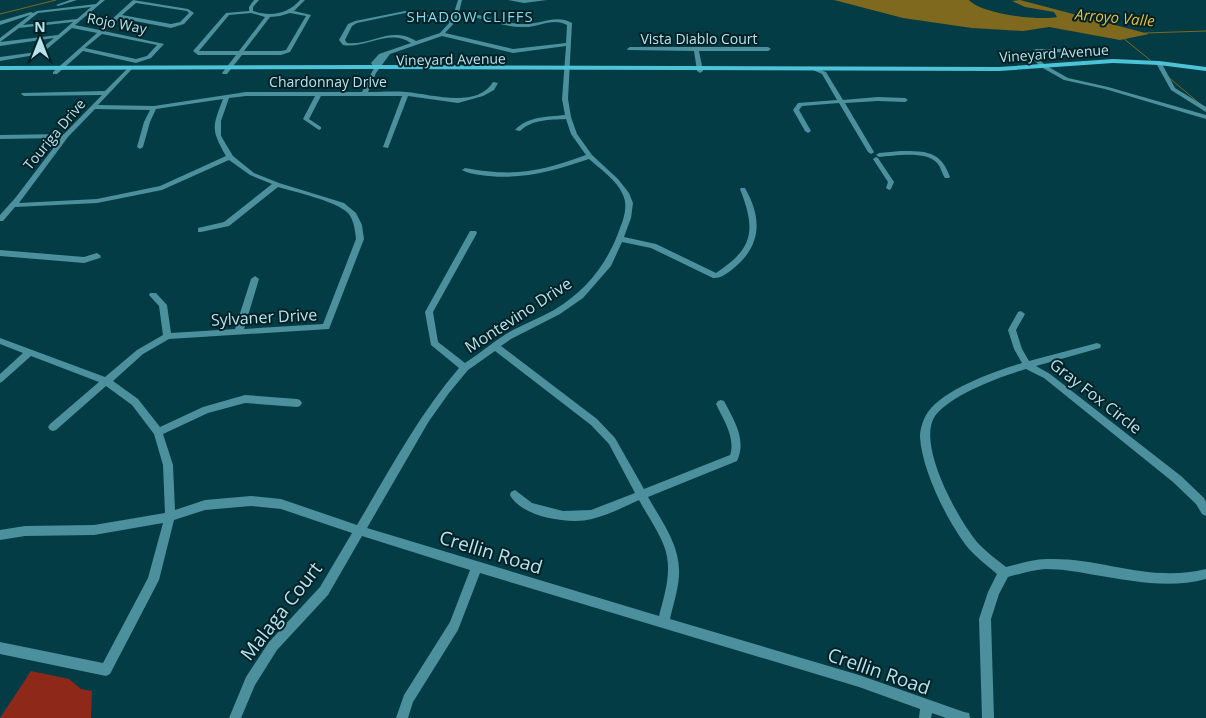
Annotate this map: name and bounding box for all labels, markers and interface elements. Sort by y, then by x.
water label: Arroyo Valle [1073,3,1156,30]
district label: SHADOW CLIFFS [406,6,534,26]
street label: Rojo Way [86,8,149,38]
north arrow [15,15,65,65]
text: N [34,17,46,36]
street label: Vista Diablo Court [640,29,758,48]
street label: Vineyard Avenue [999,40,1110,66]
street label: Vineyard Avenue [396,49,506,69]
street label: Chardonnay Drive [269,72,387,91]
street label: Touriga Drive [19,94,89,174]
street label: Montevino Drive [460,272,576,358]
street label: Sylvaner Drive [210,303,318,331]
street label: Gray Fox Circle [1045,353,1147,439]
street label: Crellin Road [436,524,546,580]
street label: Malaga Court [234,556,328,666]
street label: Crellin Road [824,641,934,701]

